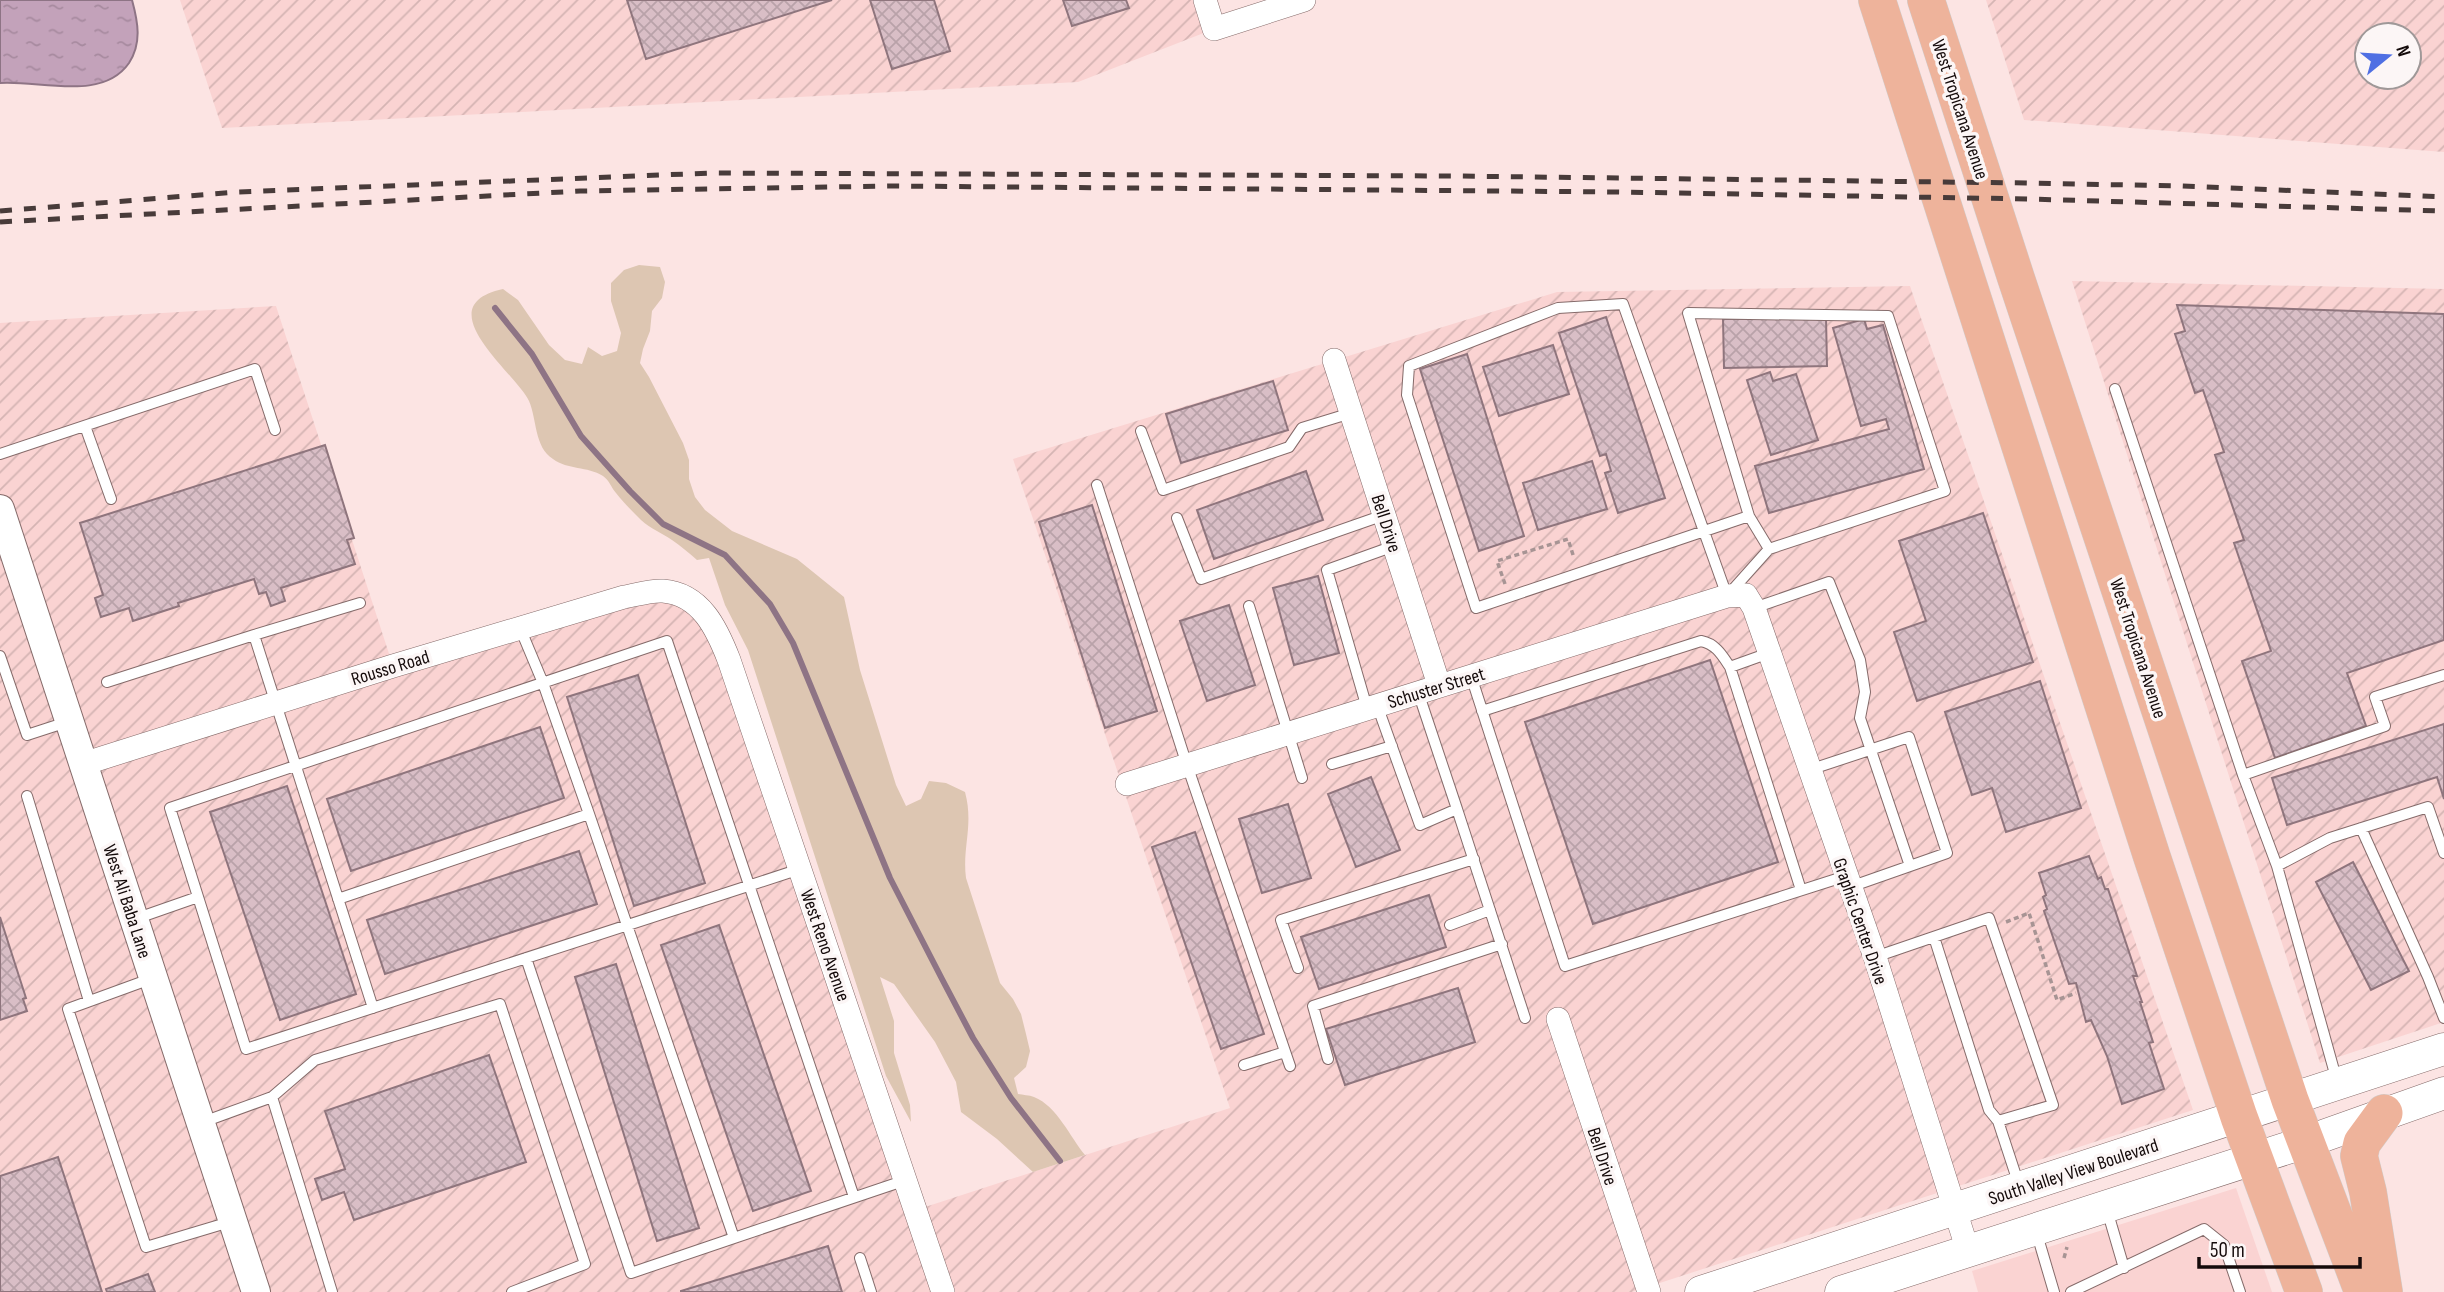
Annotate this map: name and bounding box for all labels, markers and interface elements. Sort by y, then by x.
north arrow [2353,21,2423,91]
street label: West Tropicana Avenue [1926,37,1993,182]
text: N [2390,43,2415,60]
street label: Bell Drive [1365,492,1406,555]
street label: West Tropicana Avenue [2104,576,2171,721]
street label: Rousso Road [349,646,432,691]
street label: Schuster Street [1385,663,1488,714]
street label: West Ali Baba Lane [97,842,156,961]
street label: Graphic Center Drive [1827,855,1892,988]
street label: West Reno Avenue [795,886,855,1005]
street label: Bell Drive [1581,1125,1622,1188]
street label: South Valley View Boulevard [1986,1134,2161,1211]
scale bar [2199,1226,2360,1270]
text: 50 m [2210,1238,2245,1263]

